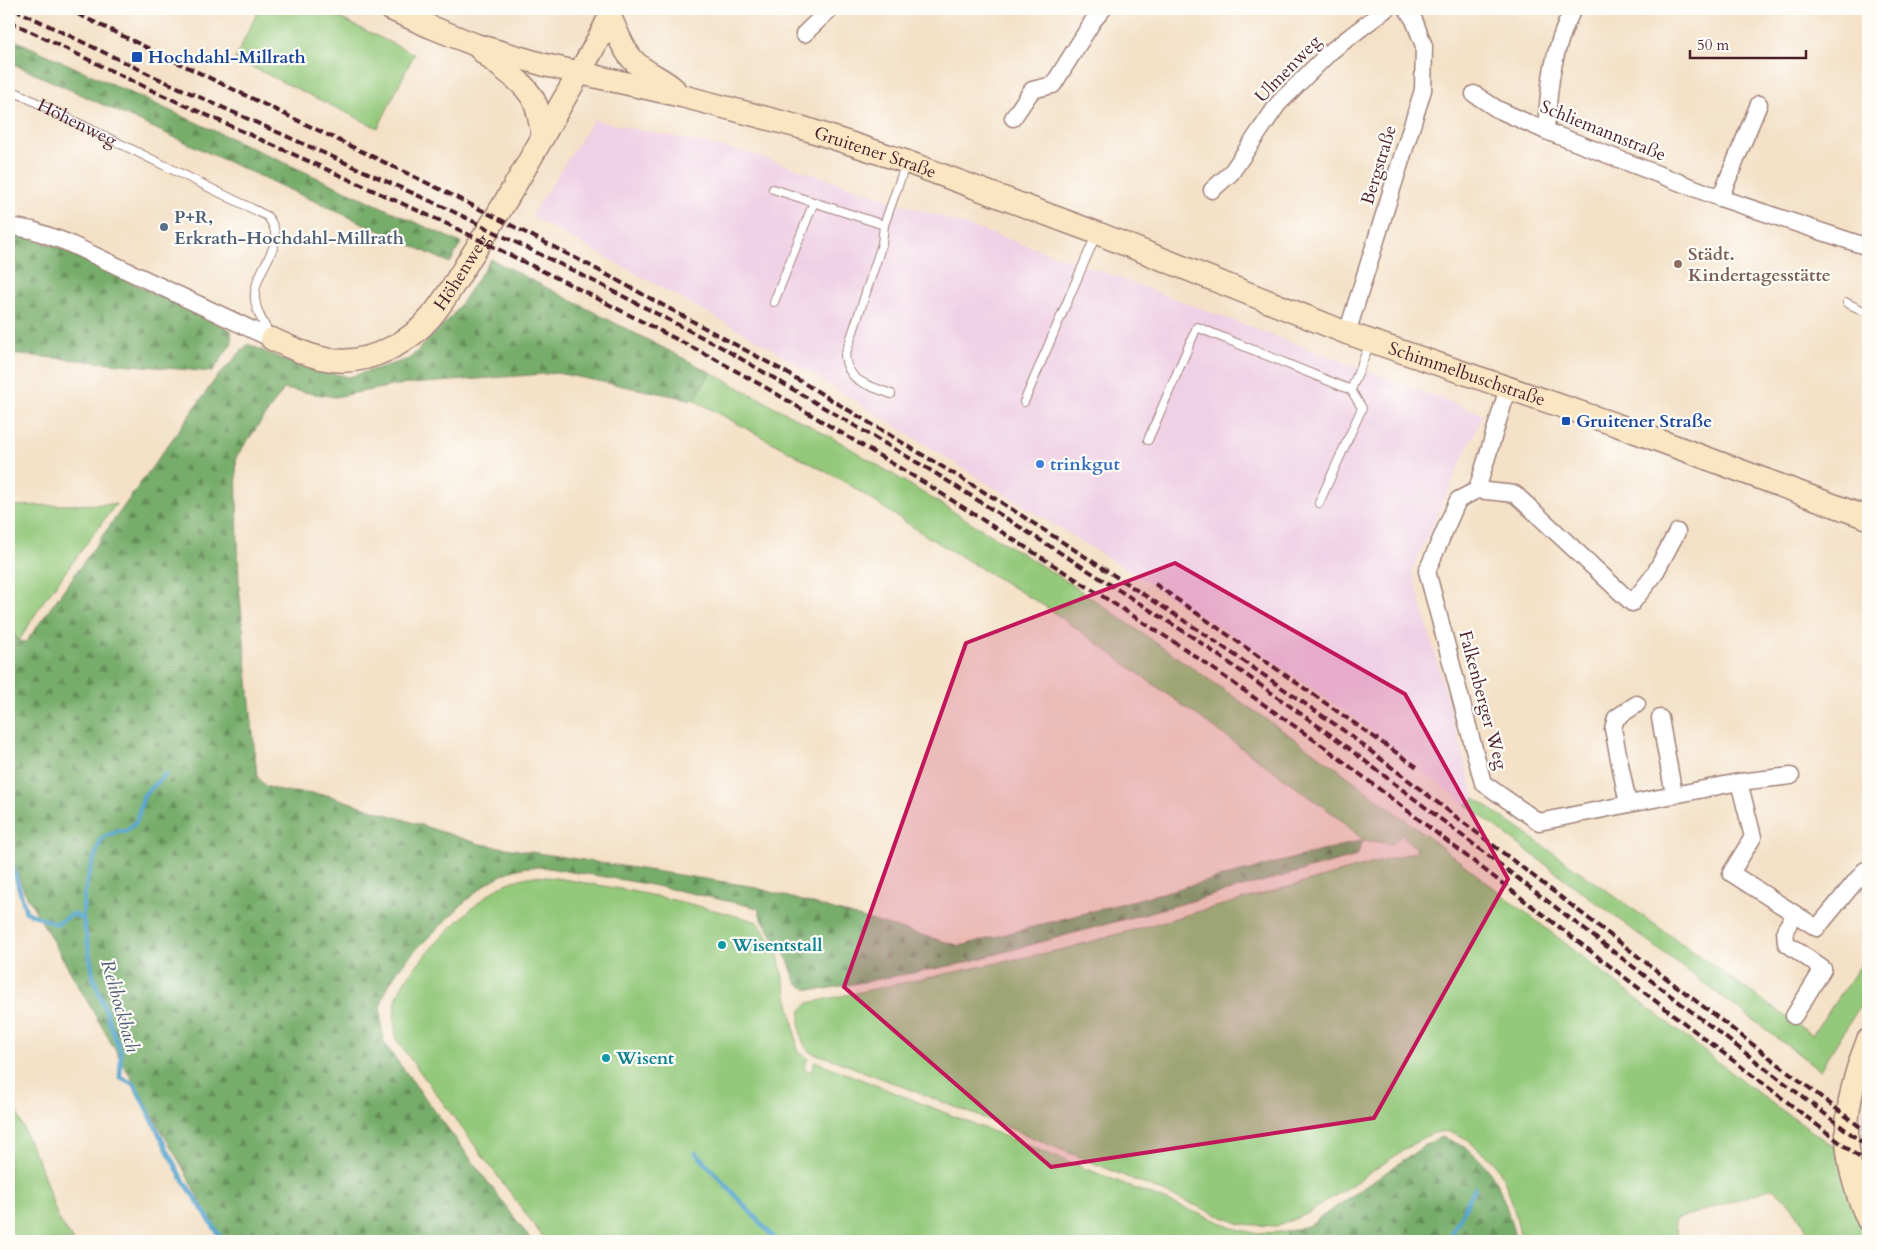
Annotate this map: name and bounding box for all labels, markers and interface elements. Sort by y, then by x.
scale bar [1690,28,1806,60]
street label: Ulmenweg [1249,29,1327,108]
text: 50 m [1697,35,1729,55]
place label: Hochdahl-Millrath [148,45,306,70]
marker: Hochdahl-Millrath [130,50,144,64]
street label: Höhenweg [33,92,122,153]
street label: Schliemannstraße [1537,94,1669,168]
street label: Gruitener Straße [811,120,940,184]
street label: Bergstraße [1355,122,1403,208]
place label: P+R, Erkrath-Hochdahl-Millrath [174,205,404,251]
marker: P+R, Erkrath-Hochdahl-Millrath [158,221,170,233]
street label: Höhenweg [428,228,495,315]
place label: Städt. Kindertagesstätte [1688,242,1831,288]
marker: Städt. Kindertagesstätte [1672,258,1684,270]
street label: Schimmelbuschstraße [1385,336,1549,412]
place label: Gruitener Straße [1576,409,1712,434]
marker: Gruitener Straße [1560,415,1572,427]
place label: trinkgut [1050,452,1120,477]
marker: trinkgut [1034,458,1046,470]
street label: Falkenberger Weg [1452,628,1514,773]
place label: Wisentstall [731,933,823,958]
marker: Wisentstall [716,939,728,951]
water label: Rehbockbach [94,957,146,1055]
place label: Wisent [615,1046,675,1071]
marker: Wisent [600,1052,612,1064]

